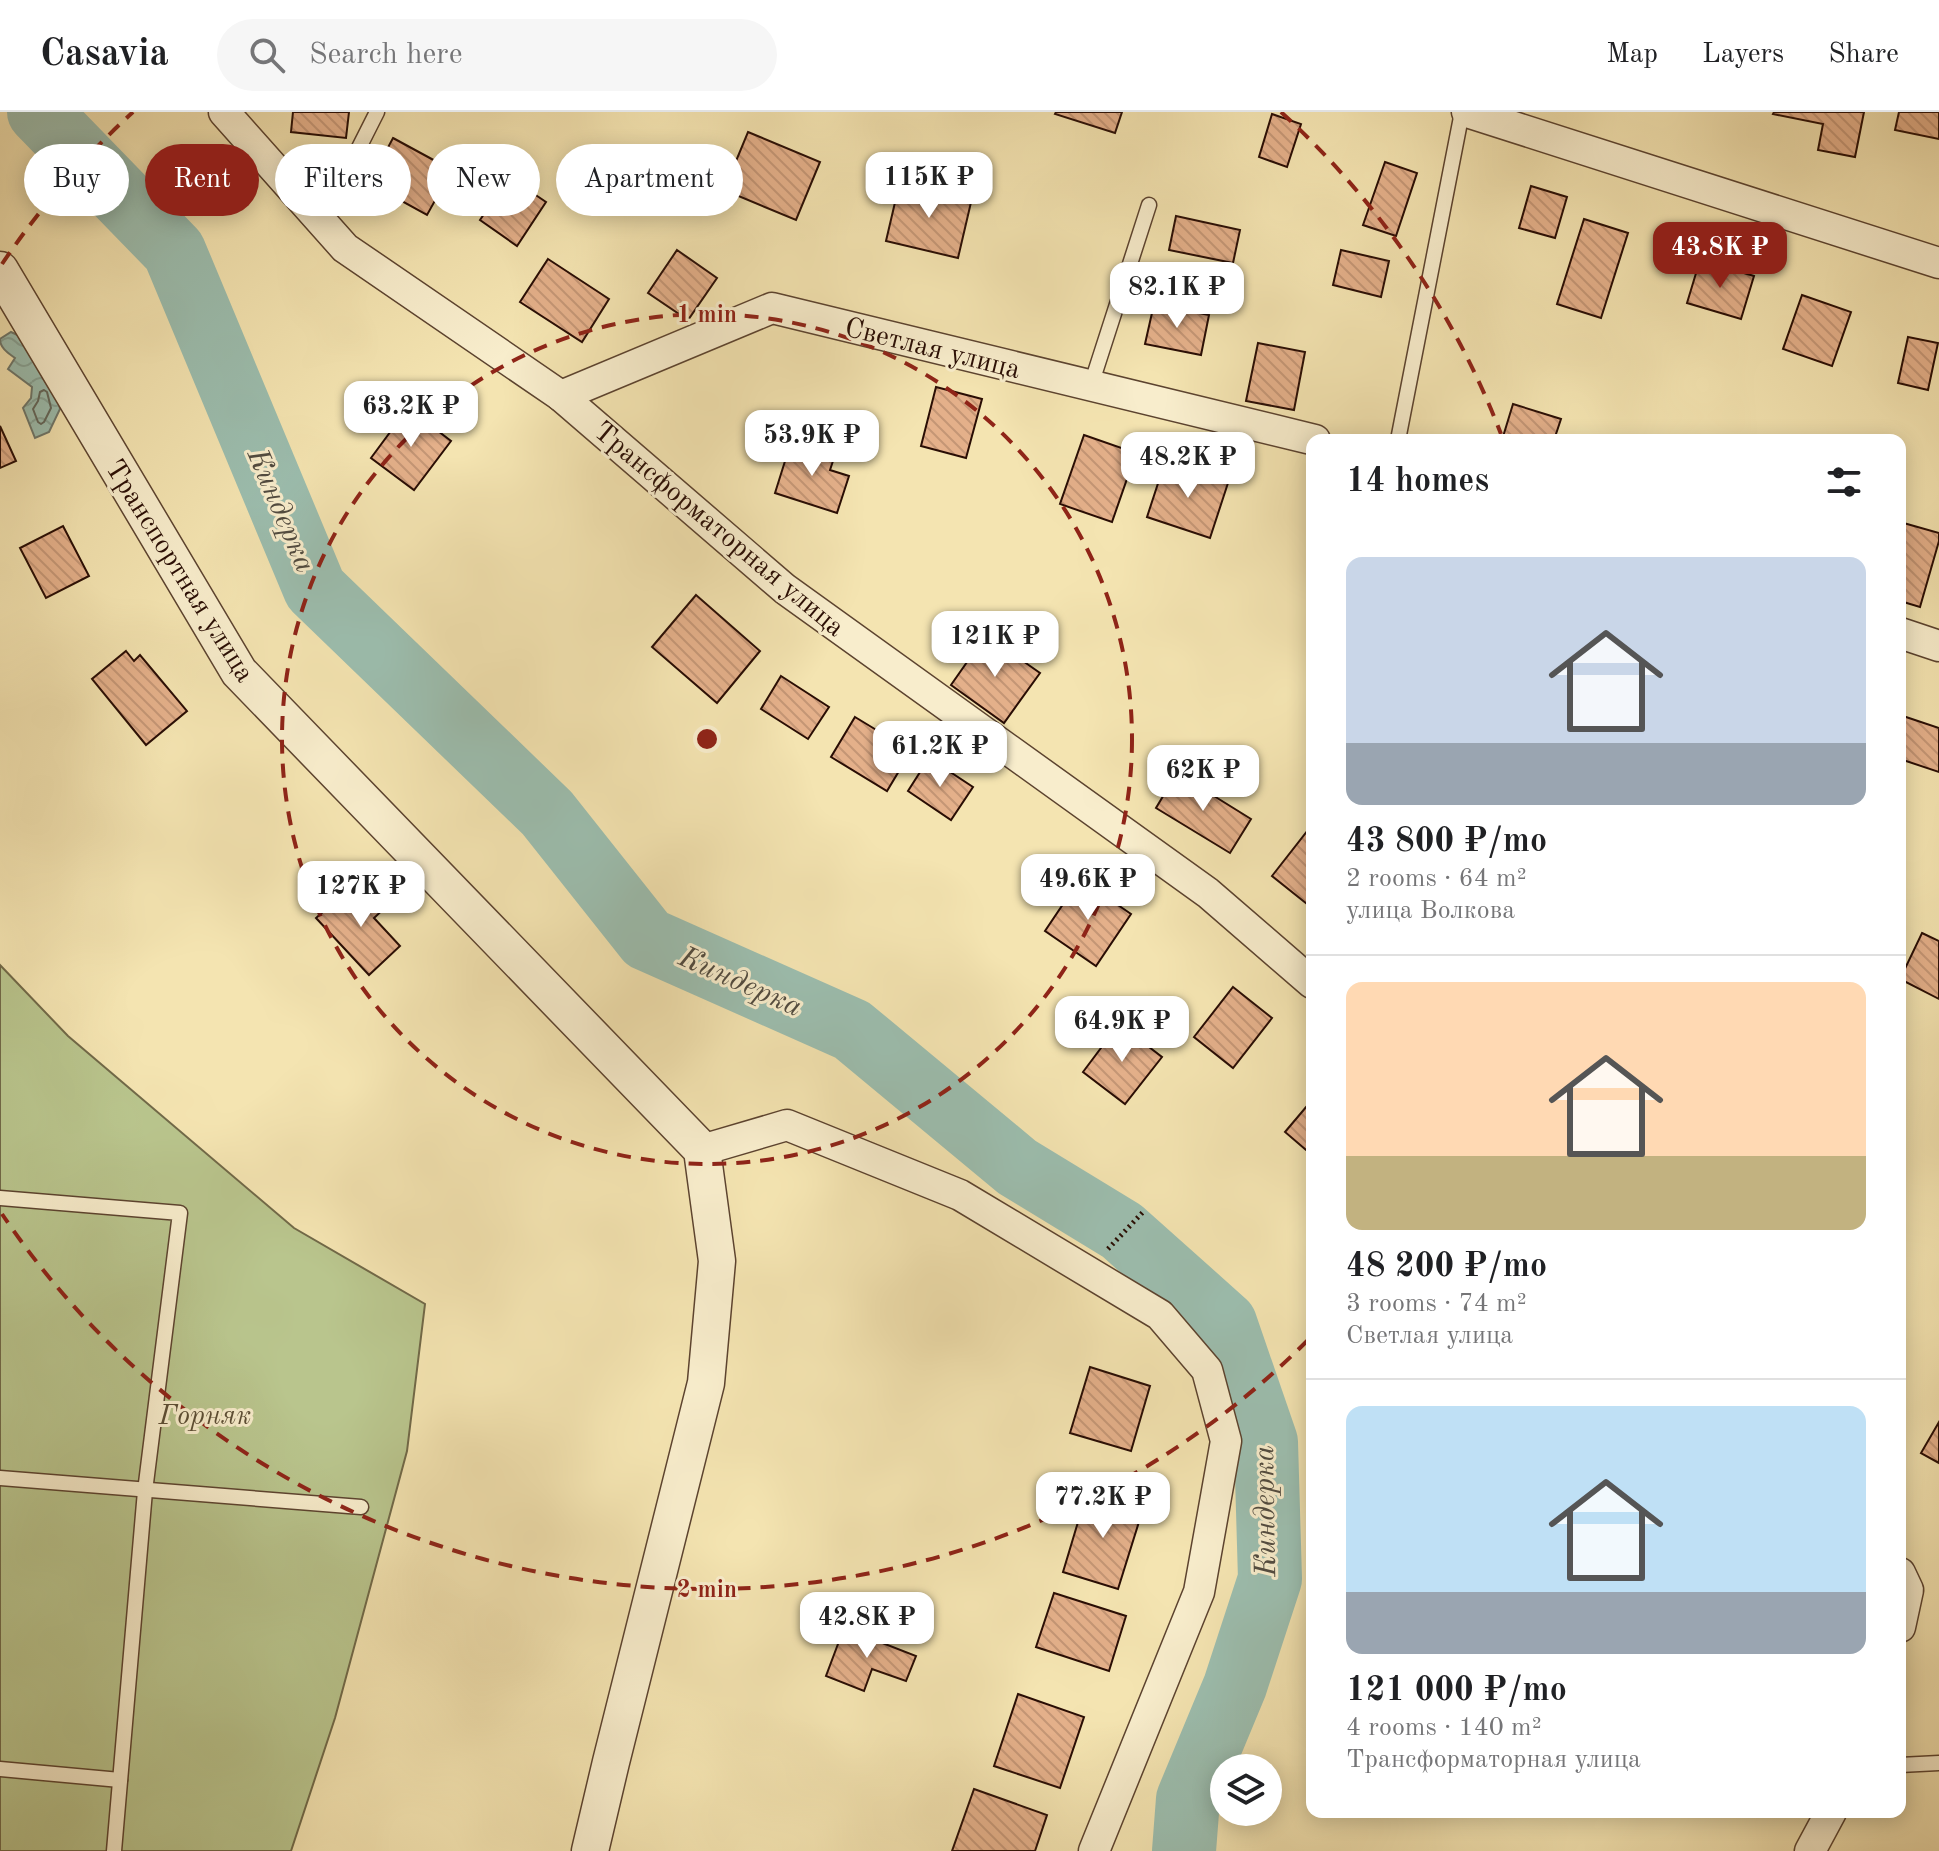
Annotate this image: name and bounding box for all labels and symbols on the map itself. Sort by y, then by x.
pin: 115K ₽ [864,152,994,220]
pin: 43.8K ₽ [1646,222,1794,290]
pin: 82.1K ₽ [1103,262,1251,330]
text: 1 min [677,304,737,328]
street label: Светлая улица [842,315,1023,385]
pin: 63.2K ₽ [337,381,485,449]
pin: 53.9K ₽ [738,410,886,478]
street label: Трансформаторная улица [587,417,849,643]
pin: 48.2K ₽ [1114,432,1262,500]
water label: Киндерка [240,444,320,577]
street label: Транспортная улица [99,456,258,688]
pin: 121K ₽ [930,611,1060,679]
pin: 61.2K ₽ [866,721,1014,789]
centre of rings [693,725,721,753]
pin: 62K ₽ [1147,745,1259,813]
pin: 49.6K ₽ [1014,854,1162,922]
pin: 127K ₽ [296,861,426,929]
water label: Киндерка [673,942,806,1023]
pin: 64.9K ₽ [1048,996,1196,1064]
park label: Горняк [158,1403,251,1431]
water label: Киндерка [1250,1445,1282,1578]
pin: 77.2K ₽ [1029,1472,1177,1540]
text: 2 min [677,1579,737,1603]
pin: 42.8K ₽ [793,1592,941,1660]

